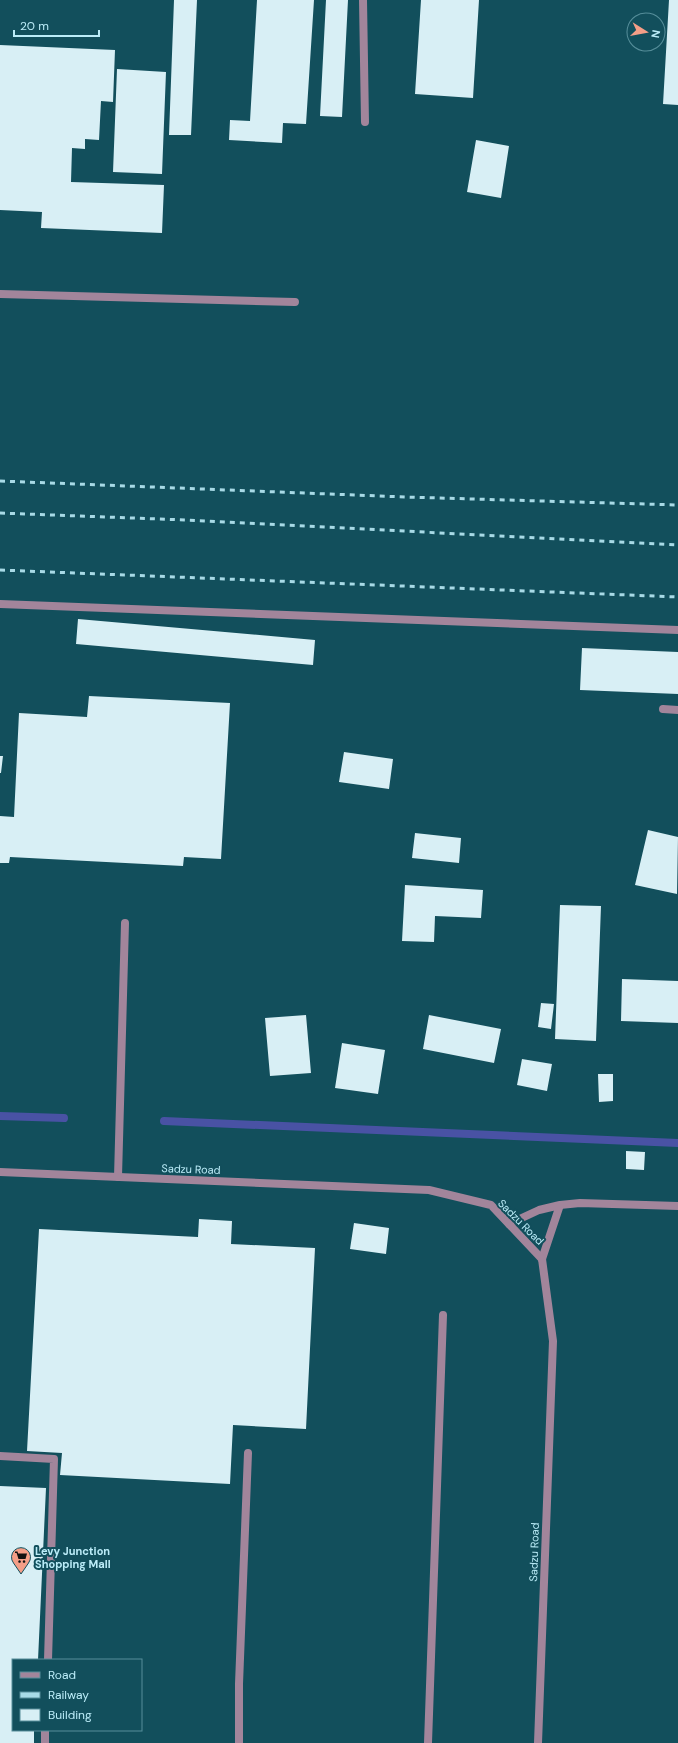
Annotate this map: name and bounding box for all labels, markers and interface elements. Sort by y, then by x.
scale bar [14,12,99,38]
north arrow [626,12,666,52]
text: 20 m [20,18,49,34]
text: N [648,29,663,39]
street label: Sadzu Road [161,1161,221,1177]
street label: Sadzu Road [495,1196,547,1248]
street label: Sadzu Road [526,1522,542,1582]
place label: Levy Junction Shopping Mall [35,1544,111,1571]
supermarket icon: Levy Junction Shopping Mall [10,1546,32,1574]
legend [12,1659,142,1731]
text: Road [48,1667,76,1683]
text: Railway [48,1687,89,1703]
text: Building [48,1707,92,1723]

